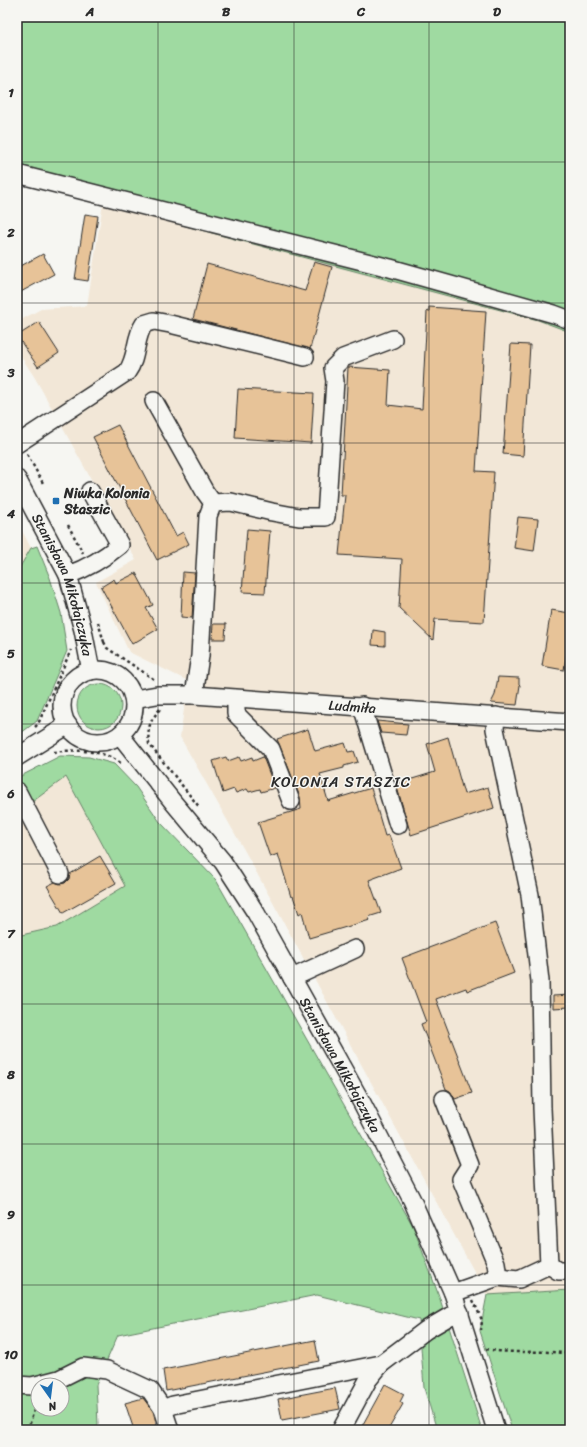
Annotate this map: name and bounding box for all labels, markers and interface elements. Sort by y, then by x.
text: A [85,0,94,23]
text: B [222,0,231,23]
text: C [356,0,366,23]
text: D [493,0,501,23]
text: 1 [8,81,14,104]
text: 2 [6,221,15,244]
text: 3 [6,361,15,384]
place label: Niwka Kolonia Staszic [63,481,150,522]
marker: Niwka Kolonia Staszic [51,496,61,506]
text: 4 [6,502,16,525]
street label: Stanisława Mikołajczyka [25,509,100,659]
text: 5 [7,642,15,665]
street label: Ludmiła [328,692,377,721]
district label: KOLONIA STASZIC [271,769,411,795]
text: 6 [6,782,15,805]
text: 7 [7,922,16,945]
street label: Stanisława Mikołajczyka [293,992,388,1138]
text: 8 [6,1063,15,1086]
text: 9 [7,1203,15,1226]
text: 10 [4,1343,18,1366]
north arrow [30,1377,70,1417]
text: N [46,1396,59,1416]

